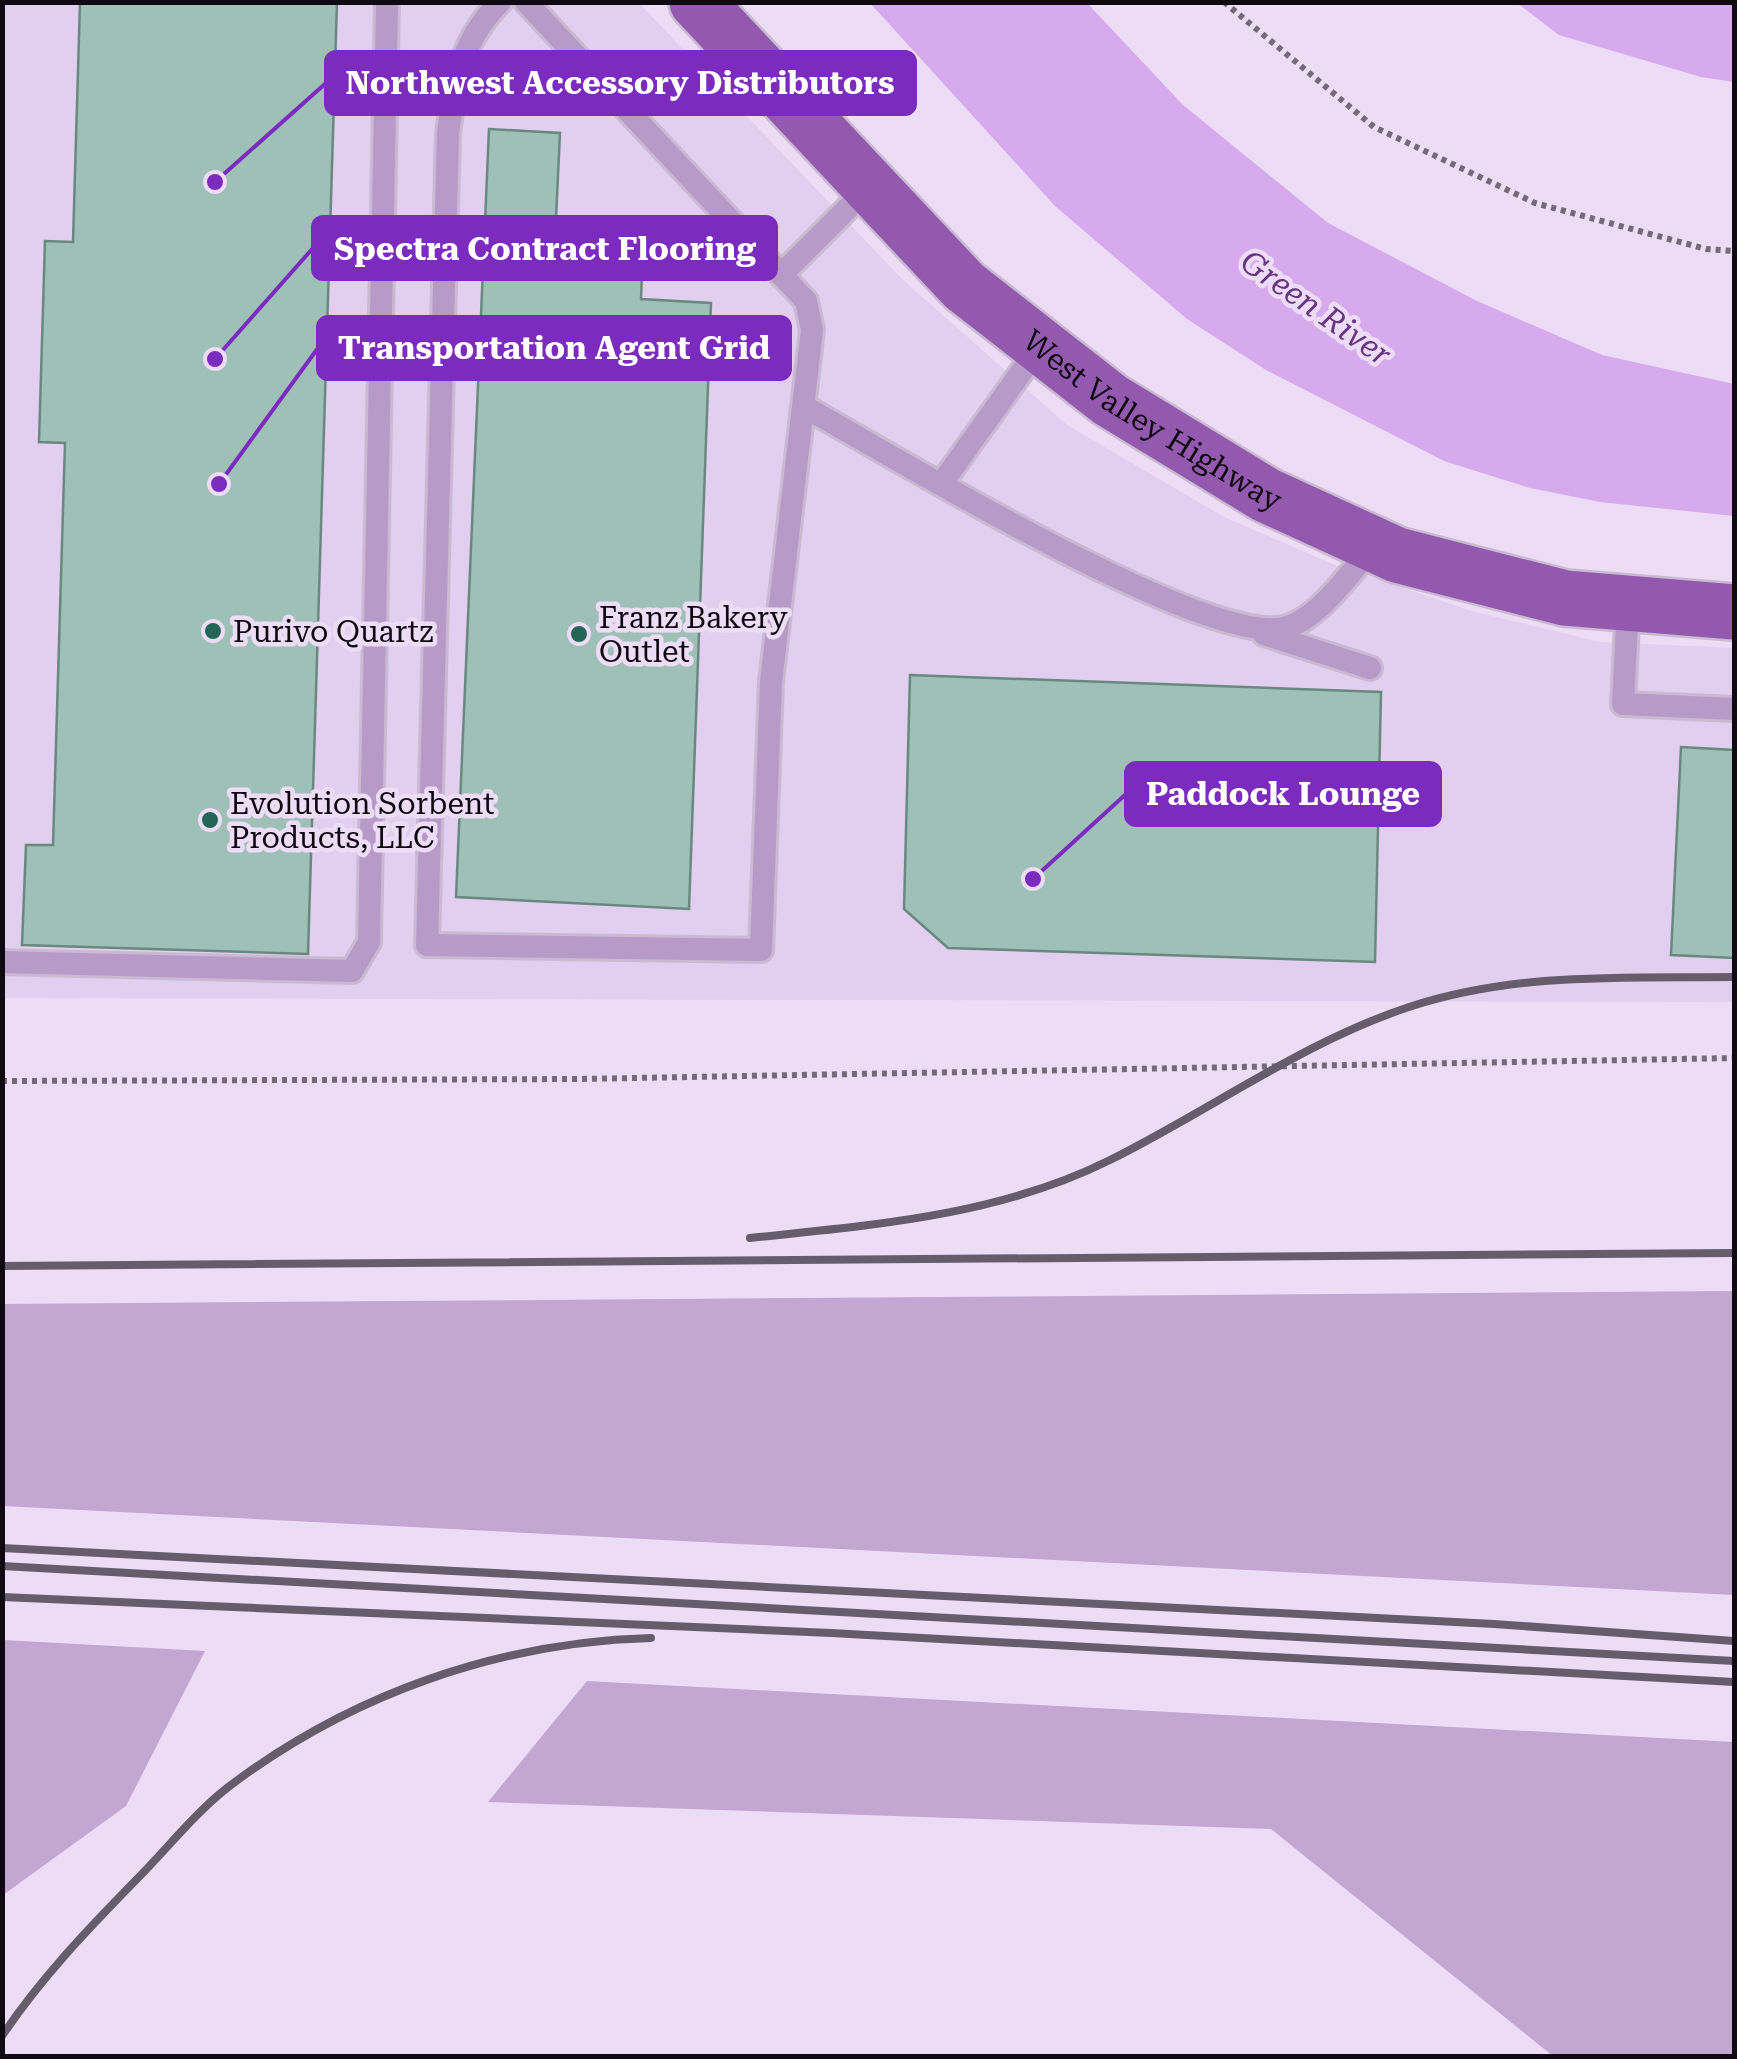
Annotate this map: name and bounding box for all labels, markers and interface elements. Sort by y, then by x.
callout: Northwest Accessory Distributors [326,52,915,114]
text: Northwest Accessory Distributors [346,64,894,102]
callout: Spectra Contract Flooring [313,217,776,279]
text: Spectra Contract Flooring [334,230,756,268]
water label: Green River [1233,242,1399,374]
callout: Transportation Agent Grid [318,317,790,379]
street label: West Valley Highway [1017,322,1288,517]
text: Transportation Agent Grid [338,329,770,367]
place label: Franz Bakery Outlet [599,600,788,669]
place label: Purivo Quartz [233,614,433,649]
marker: Purivo Quartz [202,620,224,642]
marker: Franz Bakery Outlet [568,623,590,645]
callout: Paddock Lounge [1126,763,1440,825]
text: Paddock Lounge [1146,775,1420,813]
place label: Evolution Sorbent Products, LLC [230,786,494,855]
marker: Evolution Sorbent Products, LLC [199,809,221,831]

